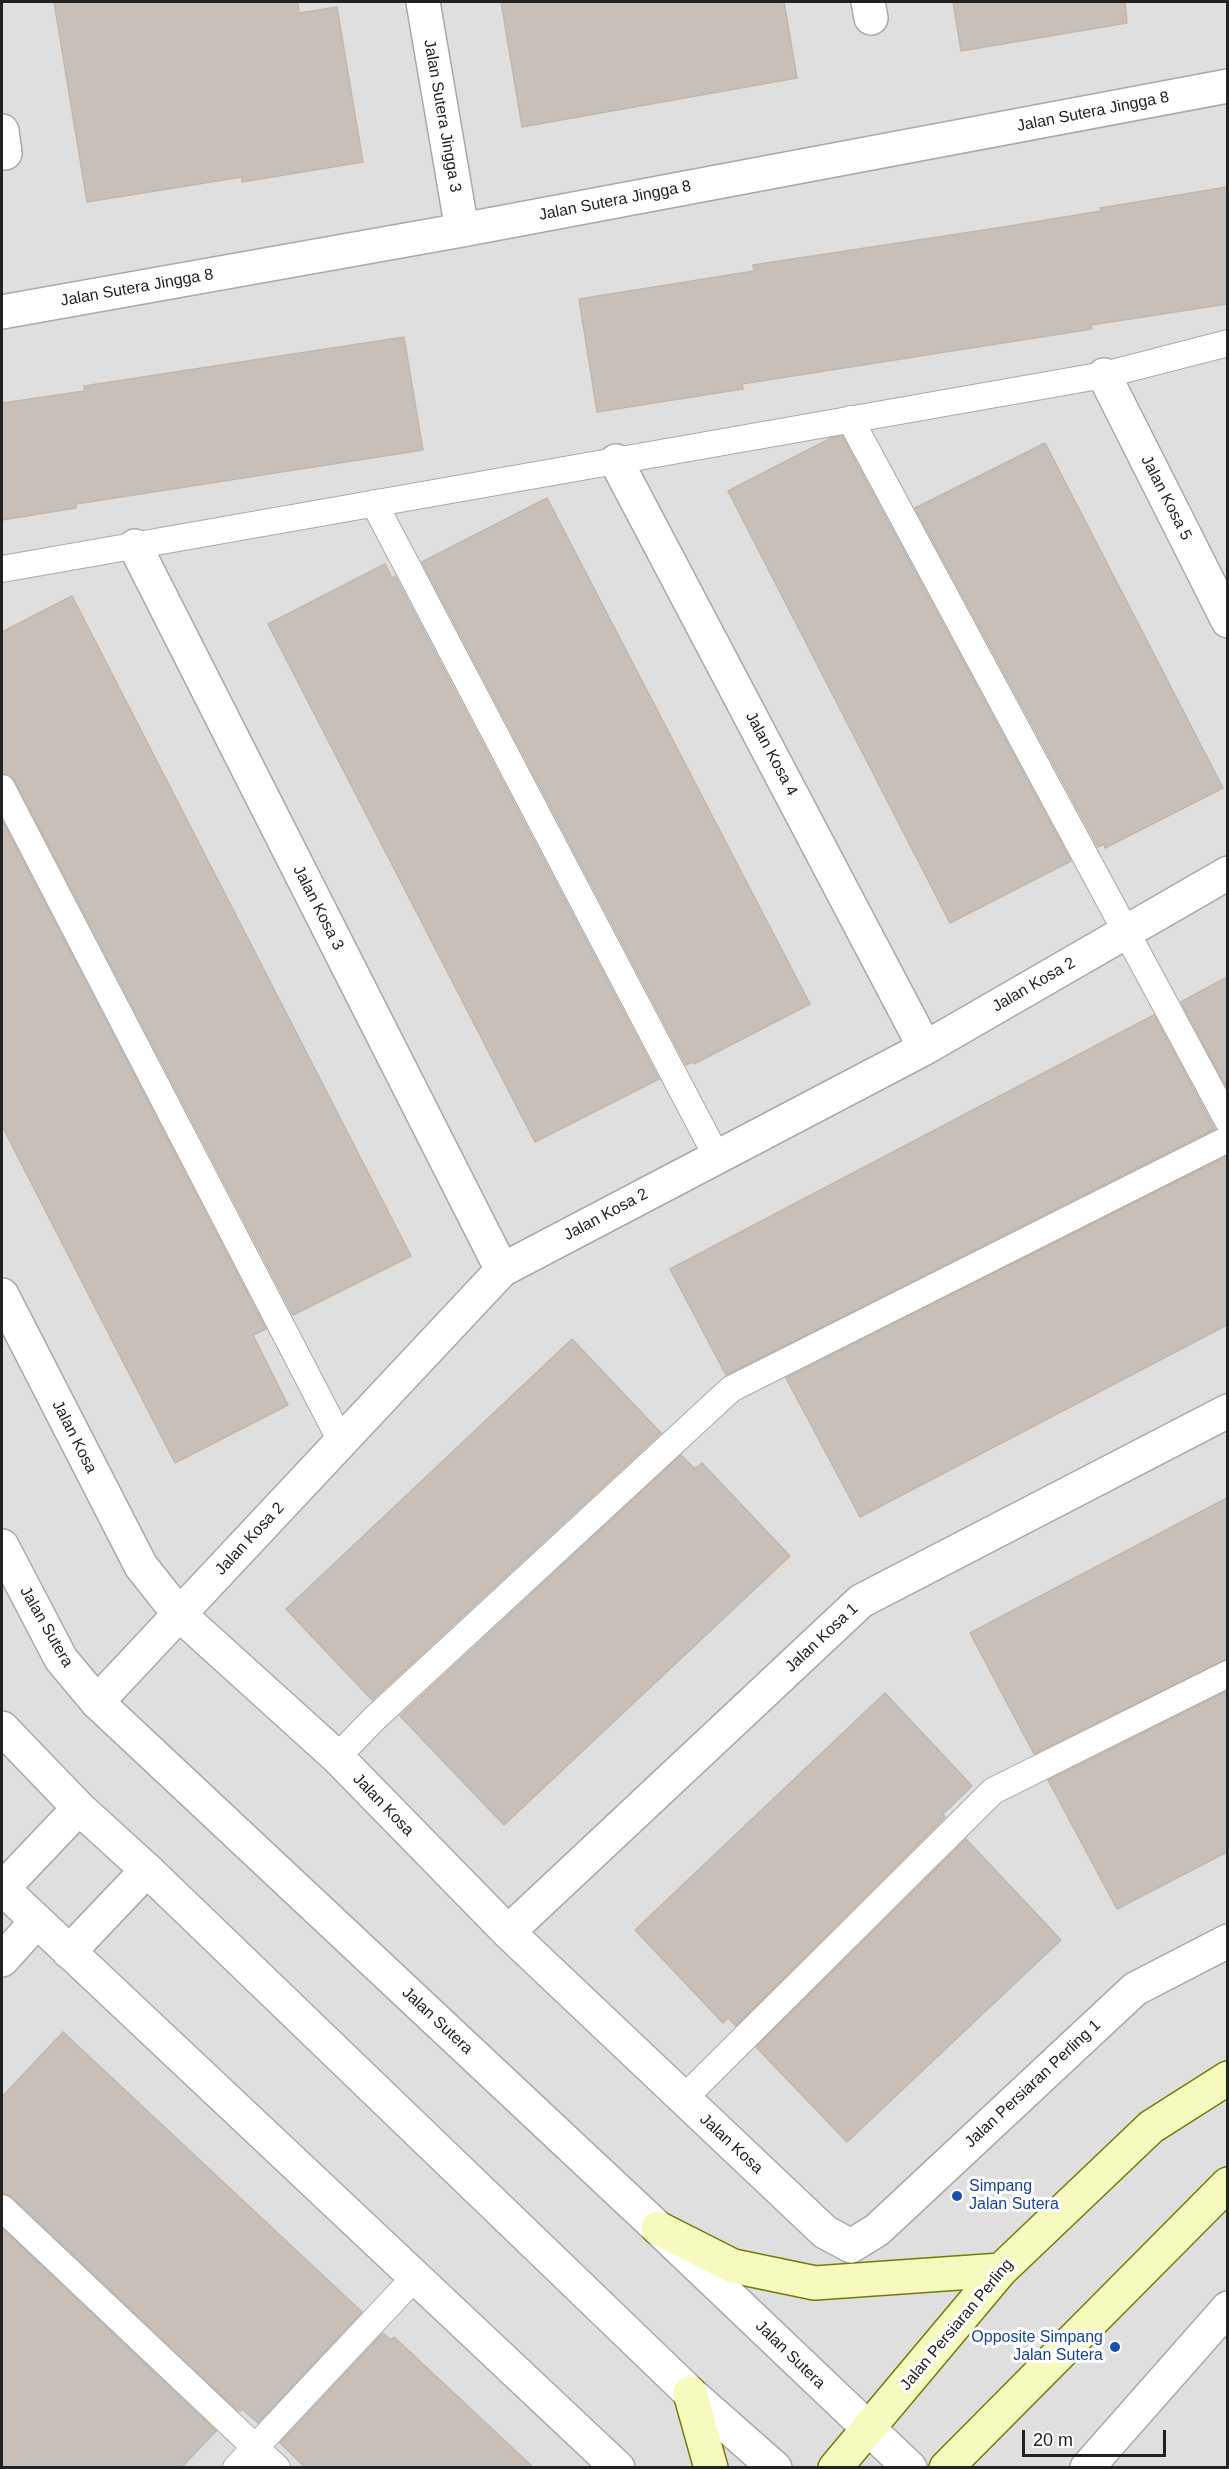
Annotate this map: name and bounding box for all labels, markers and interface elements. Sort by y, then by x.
street label: Jalan Sutera Jingga 3 [419,38,465,194]
street label: Jalan Sutera Jingga 8 [1015,88,1171,136]
street label: Jalan Sutera Jingga 8 [537,177,693,225]
street label: Jalan Sutera Jingga 8 [59,265,215,311]
street label: Jalan Kosa 5 [1136,452,1196,544]
street label: Jalan Kosa 4 [741,709,801,799]
street label: Jalan Kosa 3 [288,862,348,954]
street label: Jalan Kosa 2 [989,954,1079,1016]
street label: Jalan Kosa 2 [561,1185,651,1245]
street label: Jalan Kosa [47,1397,101,1477]
street label: Jalan Kosa 2 [211,1499,289,1579]
street label: Jalan Sutera [15,1583,77,1671]
street label: Jalan Kosa 1 [782,1599,862,1677]
street label: Jalan Kosa [349,1770,417,1840]
street label: Jalan Sutera [398,1983,476,2059]
street label: Jalan Persiaran Perling 1 [961,2016,1105,2152]
street label: Jalan Kosa [696,2110,766,2178]
place label: Simpang Jalan Sutera [969,2177,1059,2215]
marker: Simpang Jalan Sutera [950,2189,964,2203]
street label: Jalan Persiaran Perling [896,2255,1018,2395]
street label: Jalan Sutera [751,2317,829,2393]
place label: Opposite Simpang Jalan Sutera [971,2328,1103,2366]
marker: Opposite Simpang Jalan Sutera [1108,2340,1122,2354]
scale bar [1025,2418,1169,2456]
text: 20 m [1033,2430,1073,2450]

